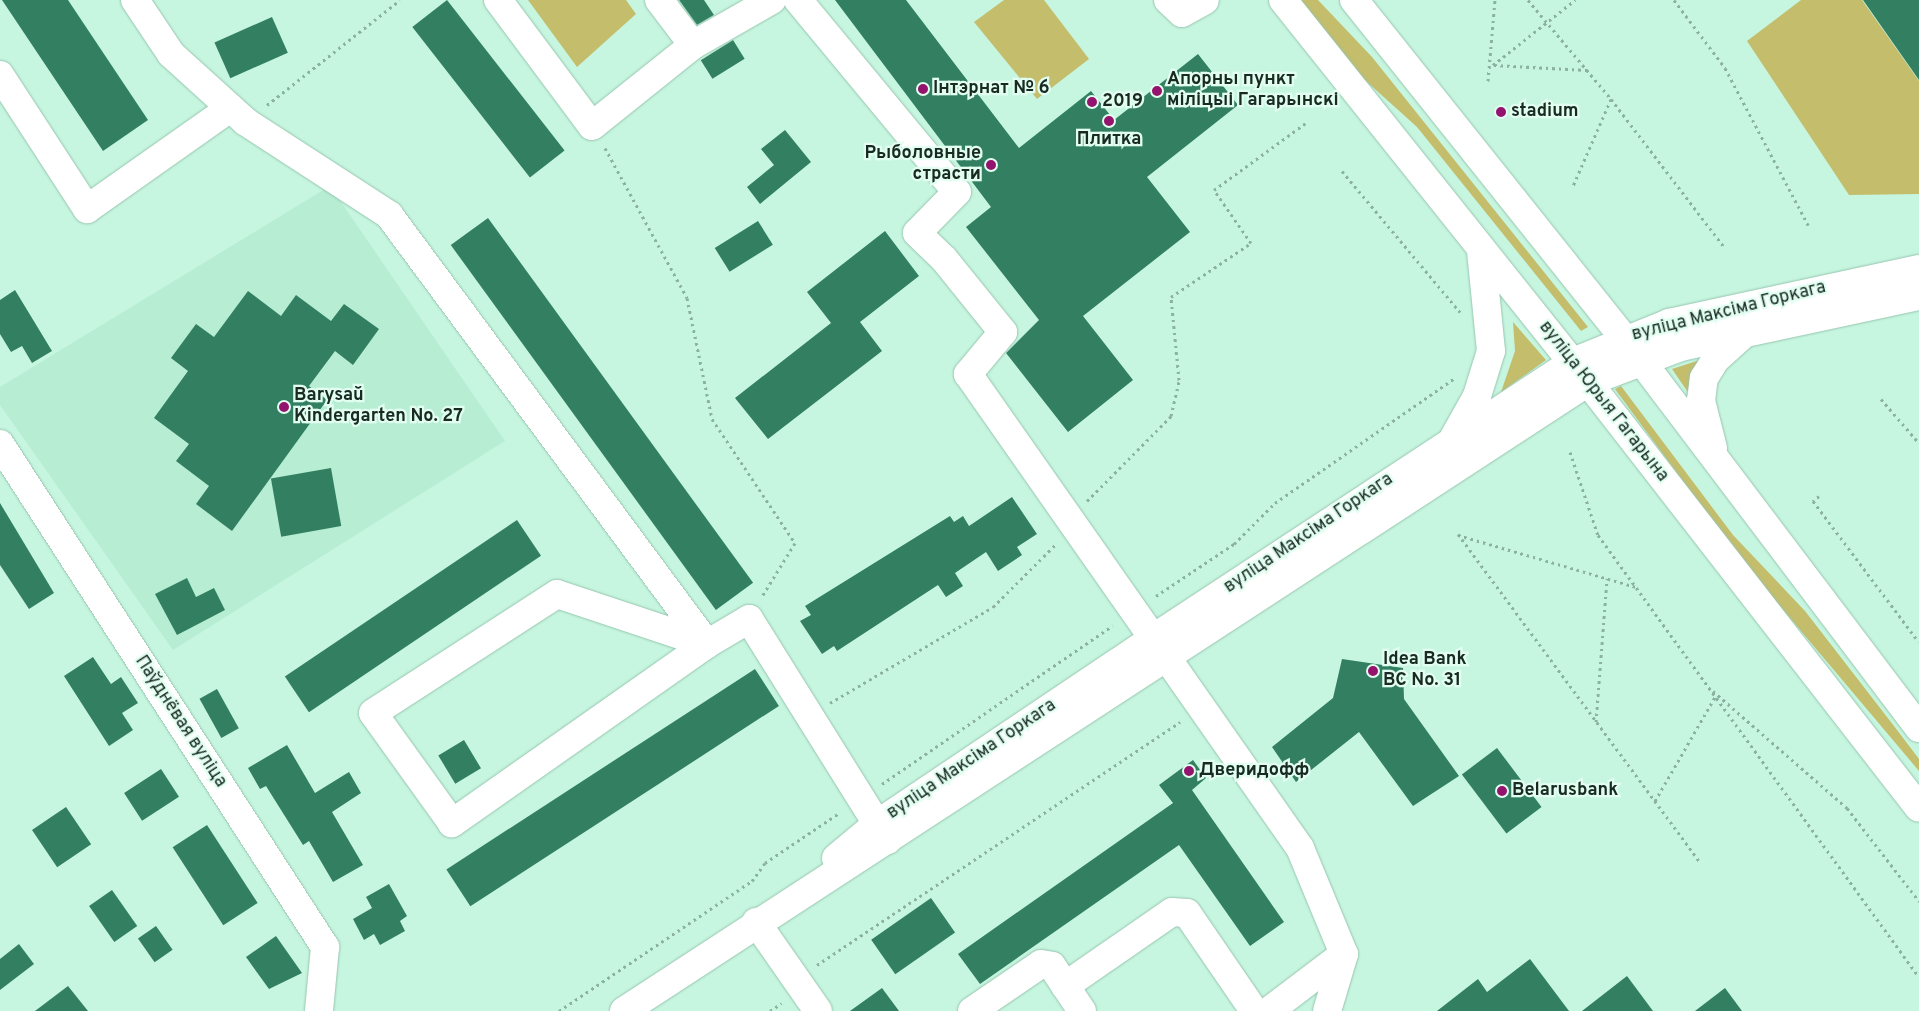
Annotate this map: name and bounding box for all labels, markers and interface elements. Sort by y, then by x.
place label: Апорны пункт міліцыі Гагарынскі [1167,70,1339,112]
place label: Інтэрнат № 6 [933,78,1049,100]
marker: Інтэрнат № 6 [917,83,929,95]
marker: Апорны пункт міліцыі Гагарынскі [1151,85,1163,97]
place label: 2019 [1102,91,1143,113]
marker: 2019 [1086,96,1098,108]
place label: stadium [1511,101,1579,123]
marker: stadium [1495,106,1507,118]
marker: Плитка [1103,115,1115,127]
place label: Плитка [1077,129,1141,151]
place label: Рыболовные страсти [864,144,981,186]
marker: Рыболовные страсти [985,159,997,171]
street label: вуліца Максіма Горкага [1630,277,1828,347]
street label: вуліца Юрыя Гагарына [1534,317,1672,487]
place label: Barysaŭ Kindergarten No. 27 [294,386,463,428]
marker: Barysaŭ Kindergarten No. 27 [278,401,290,413]
street label: вуліца Максіма Горкага [1220,469,1398,599]
place label: Idea Bank BC No. 31 [1383,650,1467,692]
street label: Паўднёвая вуліца [129,652,231,792]
marker: Idea Bank BC No. 31 [1367,665,1379,677]
street label: вуліца Максіма Горкага [883,695,1061,825]
place label: Дверидофф [1199,760,1309,782]
marker: Дверидофф [1183,765,1195,777]
place label: Belarusbank [1512,780,1618,802]
marker: Belarusbank [1496,785,1508,797]

